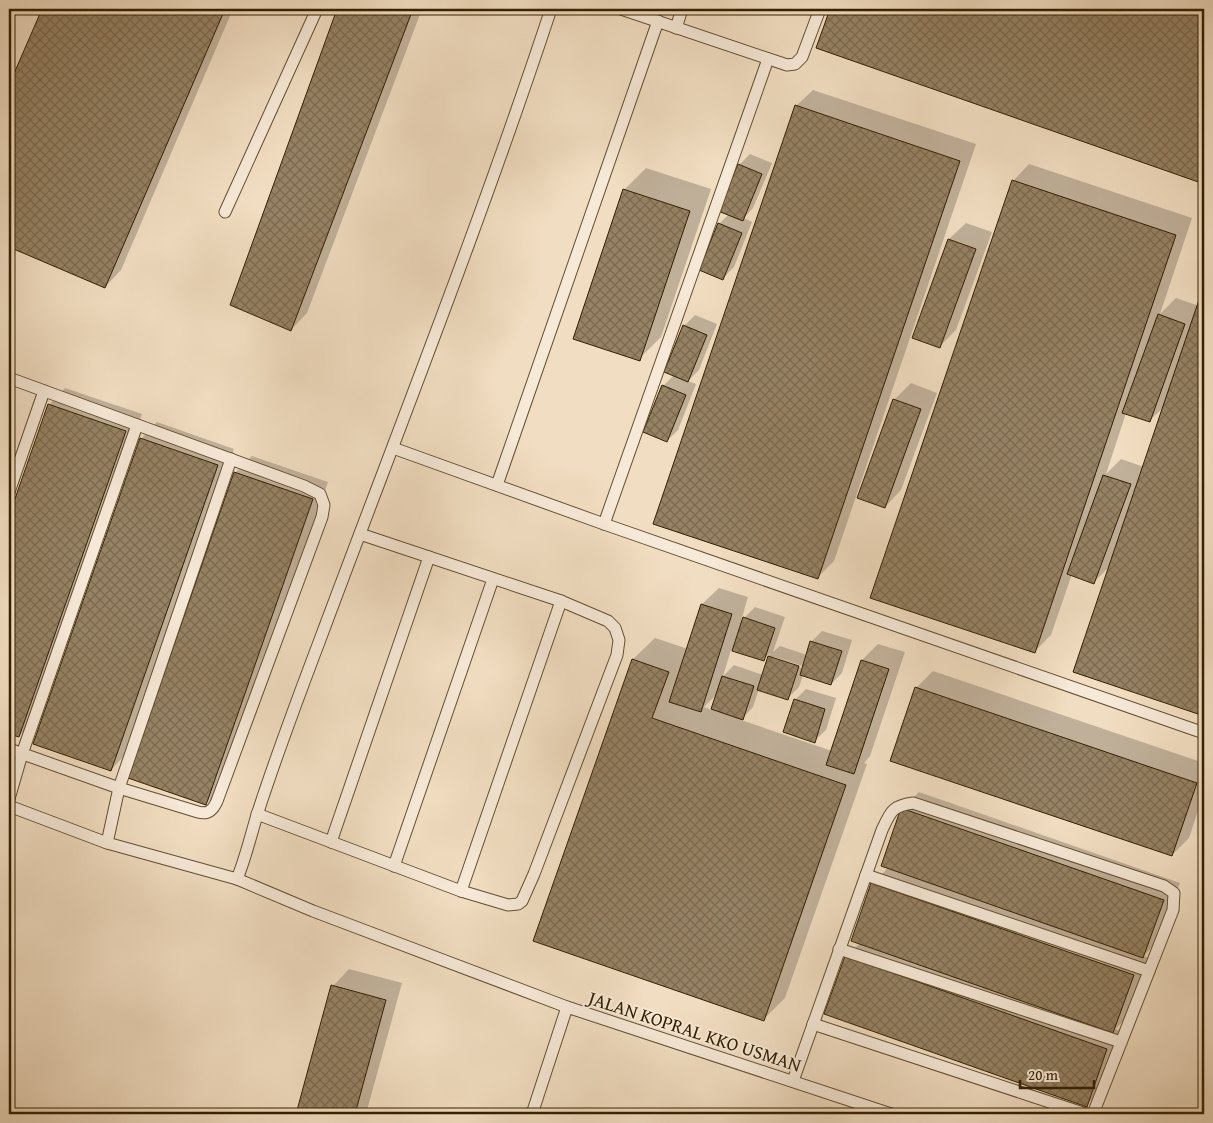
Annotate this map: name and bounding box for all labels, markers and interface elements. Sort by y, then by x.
street label: JALAN KOPRAL KKO USMAN [583,983,805,1079]
scale bar [1020,1058,1094,1090]
text: 20 m [1028,1064,1059,1085]

